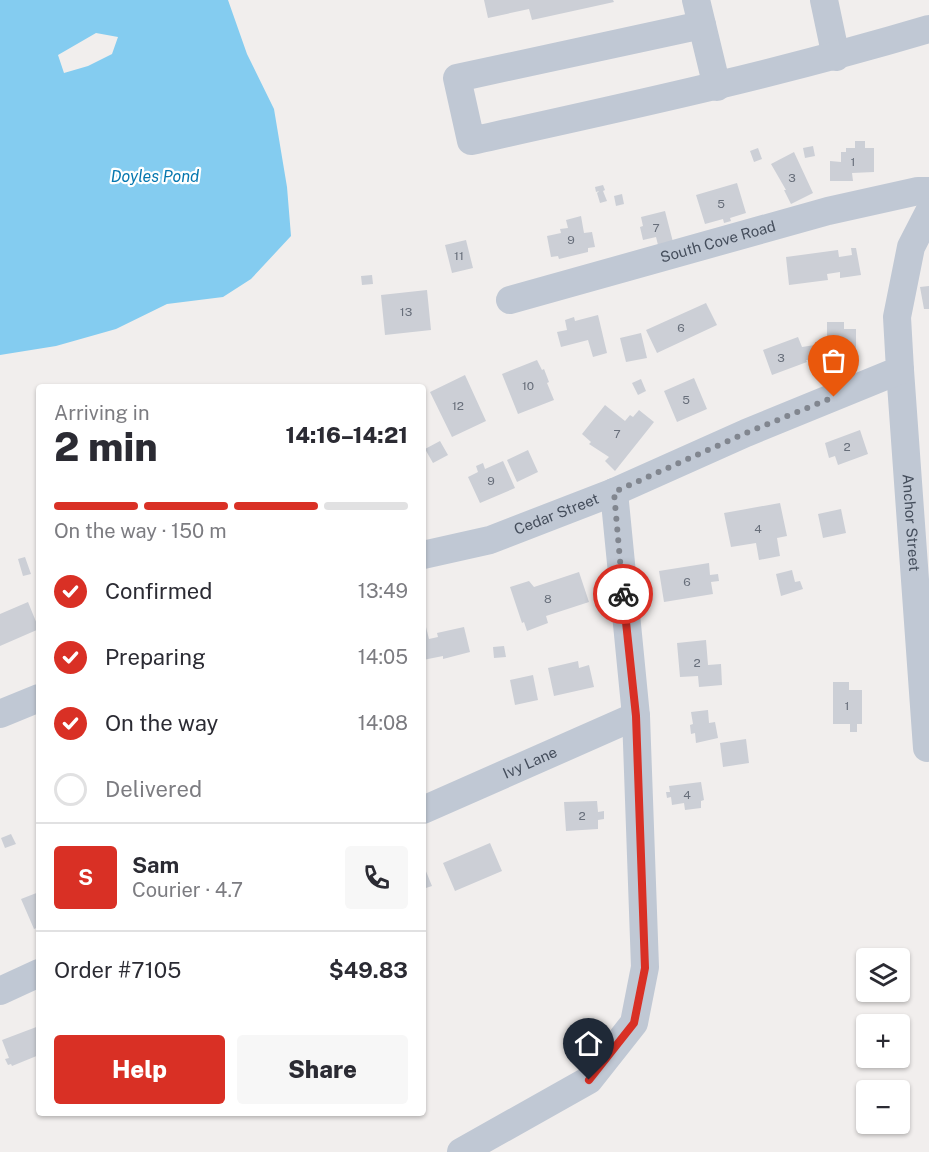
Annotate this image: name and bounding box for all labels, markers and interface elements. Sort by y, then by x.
house number: 1 [851,155,855,169]
water label: Doyles Pond [111,167,200,186]
house number: 3 [788,171,796,185]
house number: 5 [717,197,725,211]
street label: South Cove Road [658,217,778,266]
house number: 7 [652,221,660,235]
house number: 9 [567,233,575,247]
house number: 11 [454,249,464,263]
house number: 13 [400,305,412,319]
house number: 6 [677,321,685,335]
pin [808,335,859,397]
icon: bag [817,344,850,377]
house number: 3 [777,351,785,365]
house number: 10 [522,379,534,393]
house number: 5 [682,393,690,407]
house number: 12 [452,399,464,413]
text: Arriving in [54,401,149,425]
text: 14:16–14:21 [286,422,408,448]
text: 2 min [54,424,158,470]
house number: 7 [613,427,621,441]
house number: 2 [843,440,851,454]
street label: Anchor Street [899,473,923,572]
house number: 9 [487,474,495,488]
street label: Cedar Street [512,490,601,538]
text: On the way · 150 m [54,519,226,543]
house number: 4 [754,522,762,536]
courier [593,564,653,624]
icon: check [54,575,87,608]
house number: 6 [683,575,691,589]
text: Confirmed [105,578,212,604]
icon: bike [607,578,640,611]
text: 13:49 [358,579,408,603]
house number: 8 [544,592,552,606]
icon: check [54,641,87,674]
text: Preparing [105,644,206,670]
text: 14:05 [358,645,408,669]
house number: 2 [693,656,701,670]
house number: 1 [845,699,849,713]
icon: check [54,707,87,740]
text: On the way [105,710,218,736]
text: 14:08 [358,711,408,735]
street label: Ivy Lane [500,743,560,782]
text: Delivered [105,776,202,802]
house number: 4 [683,788,691,802]
house number: 2 [578,809,586,823]
button: phone [345,846,408,909]
text: Sam [132,852,179,878]
text: S [78,864,93,890]
text: Courier · 4.7 [132,878,243,902]
map controls [856,948,910,1134]
button: layers [856,948,910,1002]
text: Order #7105 [54,957,181,983]
text: $49.83 [329,957,408,983]
button: + [856,1014,910,1068]
pin [563,1018,614,1080]
icon: home [572,1027,605,1060]
button: Help [54,1035,225,1104]
button: Share [237,1035,408,1104]
button: − [856,1080,910,1134]

